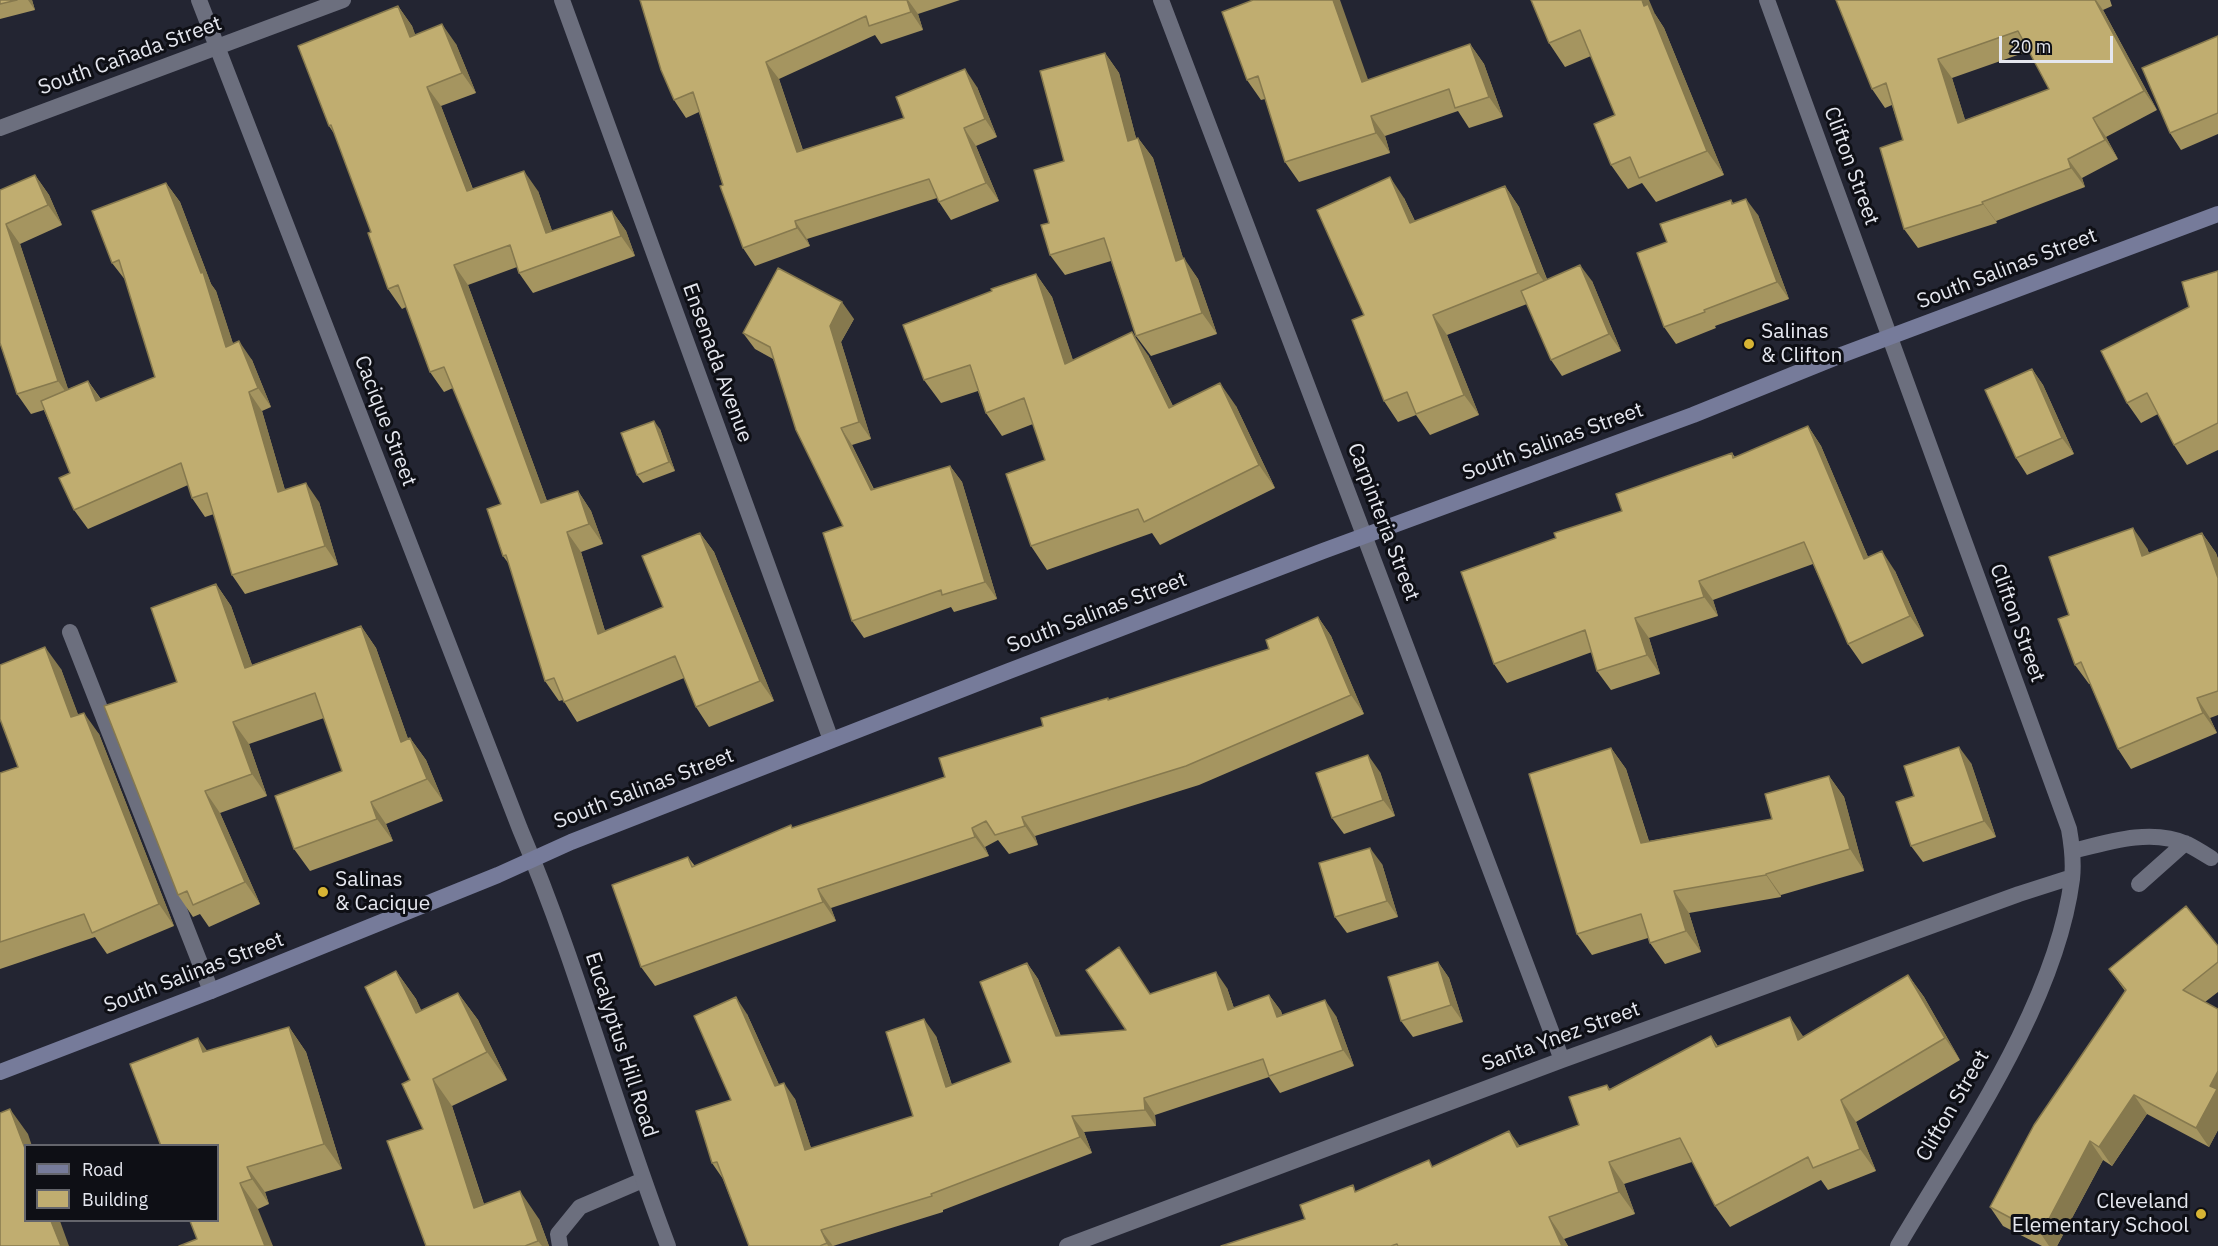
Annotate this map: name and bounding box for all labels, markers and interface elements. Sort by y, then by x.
street label: South Cañada Street [35,11,225,101]
scale bar [2002,24,2116,62]
text: 20 m [2010,35,2052,58]
street label: Clifton Street [1818,103,1884,229]
street label: South Salinas Street [1914,223,2100,315]
street label: Ensenada Avenue [677,280,757,446]
place label: Salinas & Clifton [1761,319,1842,369]
marker: Salinas & Clifton [1742,337,1756,351]
street label: Cacique Street [348,352,422,490]
street label: South Salinas Street [1459,398,1647,486]
street label: Carpinteria Street [1341,440,1425,604]
street label: Clifton Street [1984,560,2050,686]
street label: South Salinas Street [1004,567,1190,659]
street label: South Salinas Street [551,743,737,835]
place label: Salinas & Cacique [335,867,430,917]
marker: Salinas & Cacique [316,885,330,899]
street label: South Salinas Street [101,927,287,1019]
street label: Eucalyptus Hill Road [579,949,663,1141]
street label: Santa Ynez Street [1479,997,1643,1077]
street label: Clifton Street [1911,1046,1995,1166]
legend [24,1144,219,1222]
text: Road [82,1158,123,1181]
text: Building [82,1188,148,1211]
place label: Cleveland Elementary School [2012,1189,2189,1239]
marker: Cleveland Elementary School [2194,1207,2208,1221]

